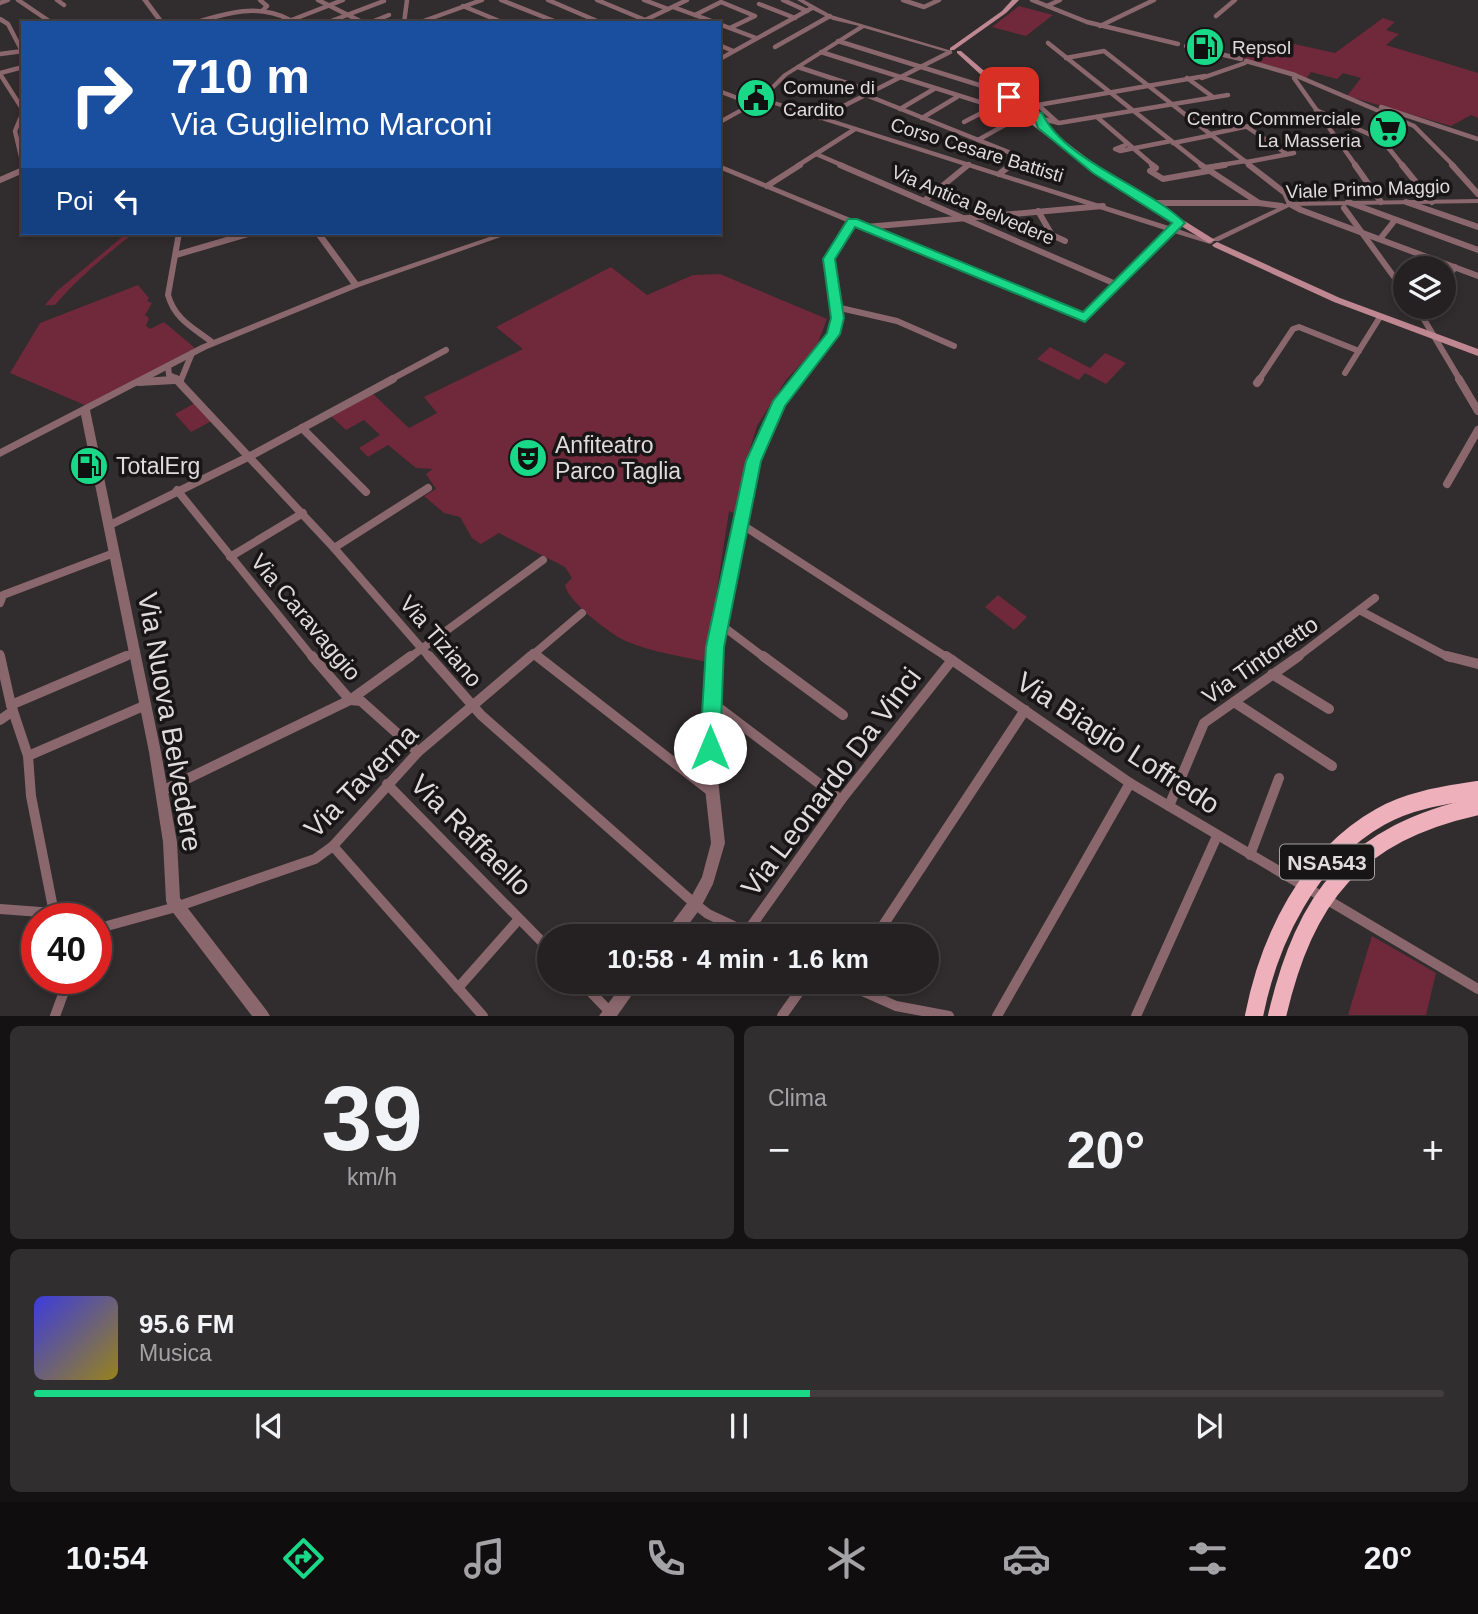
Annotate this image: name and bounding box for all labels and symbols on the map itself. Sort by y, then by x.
fuel station icon: Repsol [1184,26,1226,68]
place label: Repsol [1232,37,1291,58]
pin [979,67,1039,127]
public building icon: Comune di Cardito [735,77,777,119]
place label: Comune di Cardito [783,77,875,120]
place label: Centro Commerciale La Masseria [1187,108,1361,151]
supermarket icon: Centro Commerciale La Masseria [1367,108,1409,150]
street label: Corso Cesare Battisti [888,114,1066,186]
street label: Via Antica Belvedere [888,161,1058,249]
street label: Viale Primo Maggio [1285,176,1451,202]
place label: Anfiteatro Parco Taglia [555,432,681,484]
theatre icon: Anfiteatro Parco Taglia [507,437,549,479]
fuel station icon: TotalErg [68,445,110,487]
place label: TotalErg [116,453,200,479]
street label: Via Caravaggio [246,549,366,685]
street label: Via Nuova Belvedere [132,590,208,854]
street label: Via Tiziano [394,590,488,692]
street label: Via Tintoretto [1197,611,1323,709]
street label: Via Leonardo Da Vinci [735,662,927,902]
street label: Via Biagio Loffredo [1011,666,1225,820]
position arrow [673,711,747,785]
street label: Via Taverna [298,718,424,844]
street label: Via Raffaello [404,768,538,902]
road number: NSA543 [1280,844,1374,880]
speed limit sign: 40 [21,903,112,994]

